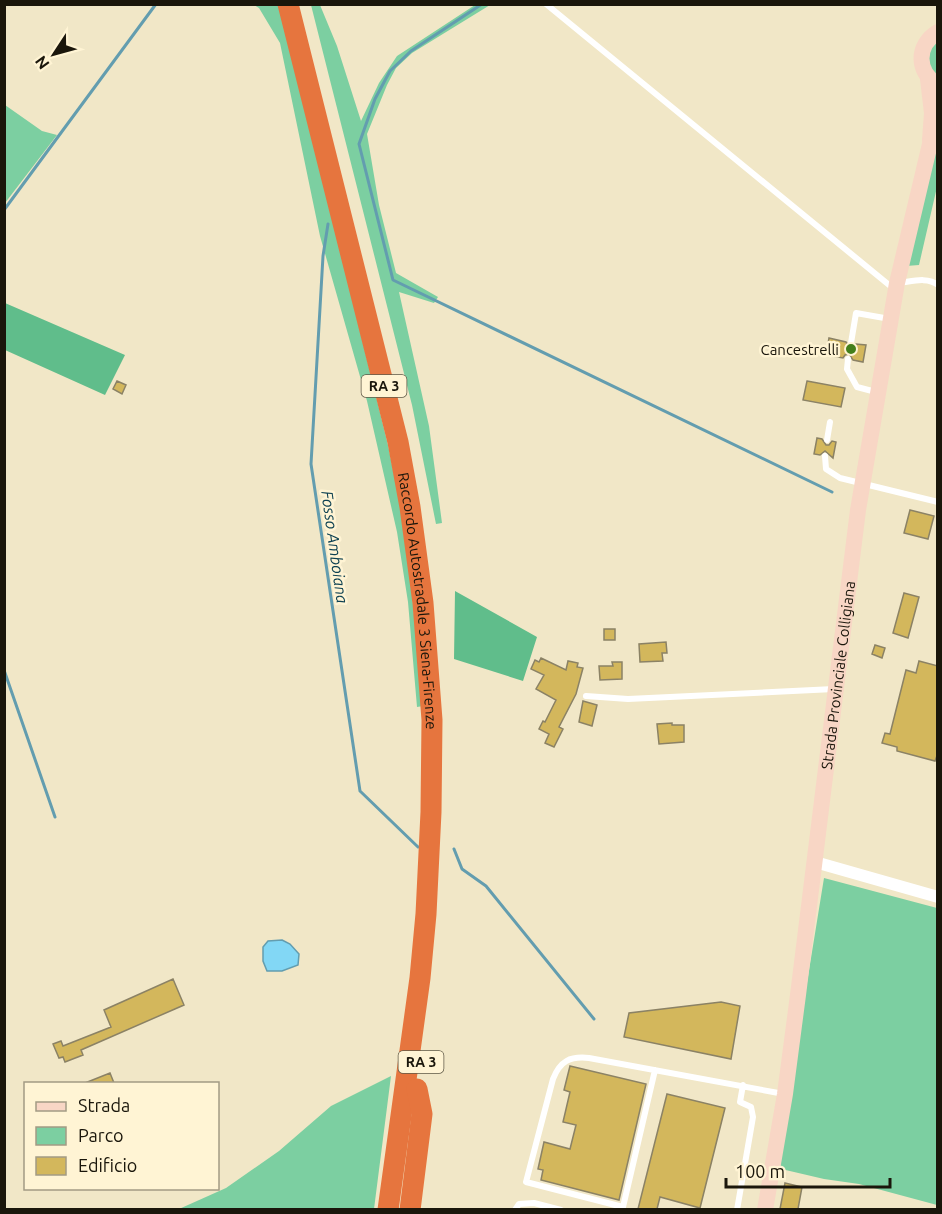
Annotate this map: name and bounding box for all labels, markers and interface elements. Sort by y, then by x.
north arrow [24,24,84,84]
text: N [31,53,53,73]
place label: Cancestrelli [760,341,839,358]
marker: Cancestrelli [844,342,858,356]
road number: RA 3 [362,375,406,397]
street label: Raccordo Autostradale 3 Siena-Firenze [395,471,441,730]
water label: Fosso Amboiana [318,489,352,605]
street label: Strada Provinciale Colligiana [817,580,858,770]
road number: RA 3 [398,1051,444,1073]
legend [24,1082,219,1190]
text: Strada [78,1095,130,1115]
text: Parco [78,1125,124,1145]
scale bar [726,1151,890,1189]
text: Edificio [78,1155,137,1175]
text: 100 m [735,1161,785,1181]

